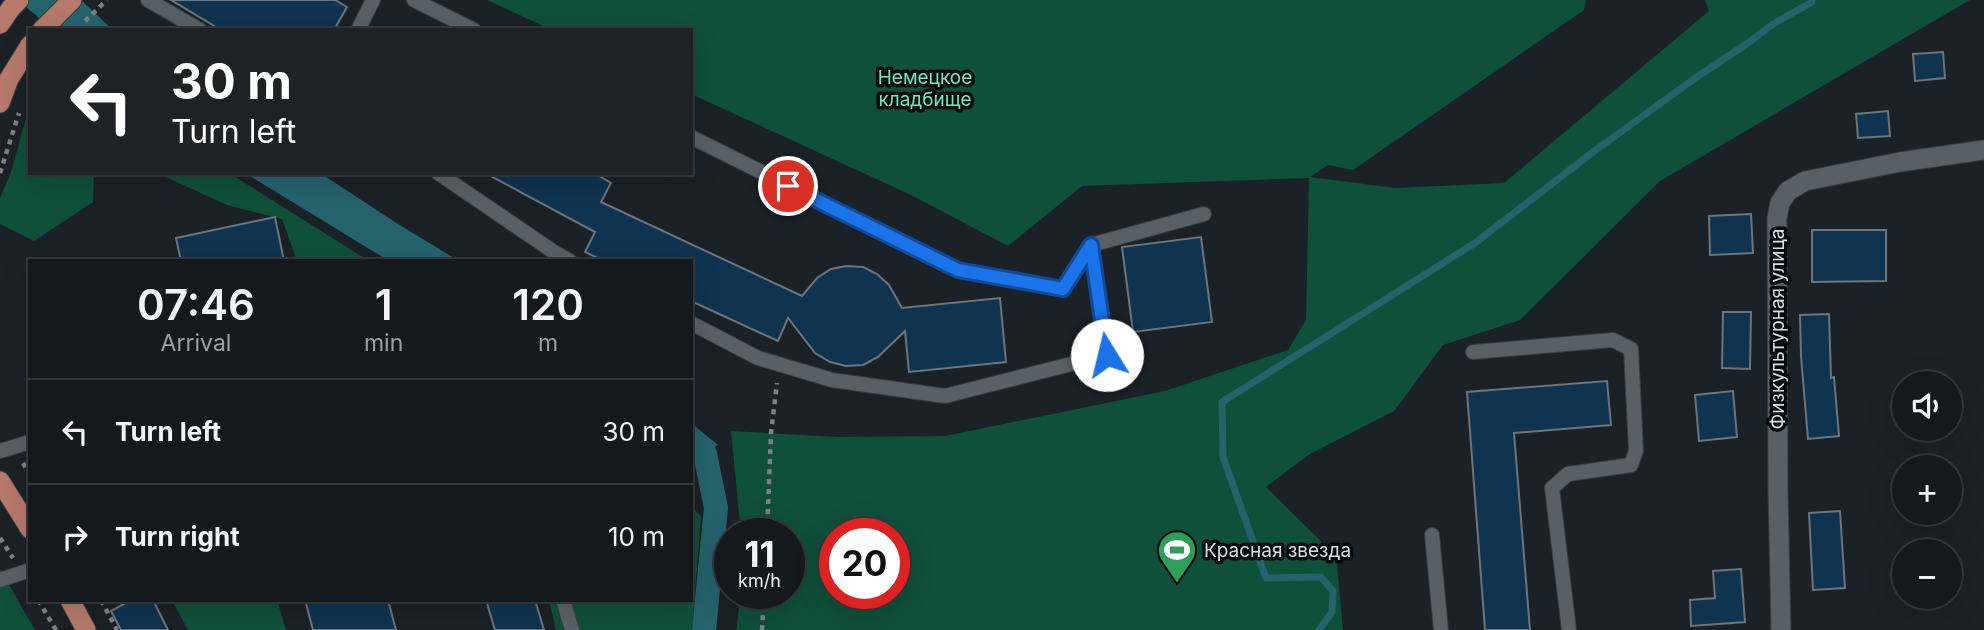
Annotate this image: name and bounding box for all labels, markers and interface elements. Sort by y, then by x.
text: 30 m [171,52,292,111]
icon: left [56,56,147,147]
park label: Немецкое кладбище [878,66,972,111]
text: Turn left [171,112,296,151]
pin [758,156,818,216]
icon: arrive [769,167,807,205]
street label: Физкультурная улица [1766,229,1789,429]
text: 07:46 [137,279,255,330]
text: 1 [375,279,393,330]
text: 120 [512,279,584,330]
position arrow [1070,318,1144,392]
text: Arrival [161,329,231,357]
text: min [364,329,403,357]
text: m [538,329,558,357]
map controls [1892,371,1962,609]
button: sound [1892,371,1962,441]
icon: left [56,413,94,451]
text: Turn left [115,416,221,447]
text: 30 m [602,416,665,447]
button: + [1892,455,1962,525]
icon: right [56,518,94,556]
speed limit sign: 20 [819,518,910,609]
text: Turn right [115,521,240,552]
text: 10 m [608,521,665,552]
sports icon: Красная звезда [1156,529,1198,584]
text: 11 [744,533,775,575]
place label: Красная звезда [1204,539,1351,562]
button: − [1892,539,1962,609]
text: km/h [738,570,781,591]

